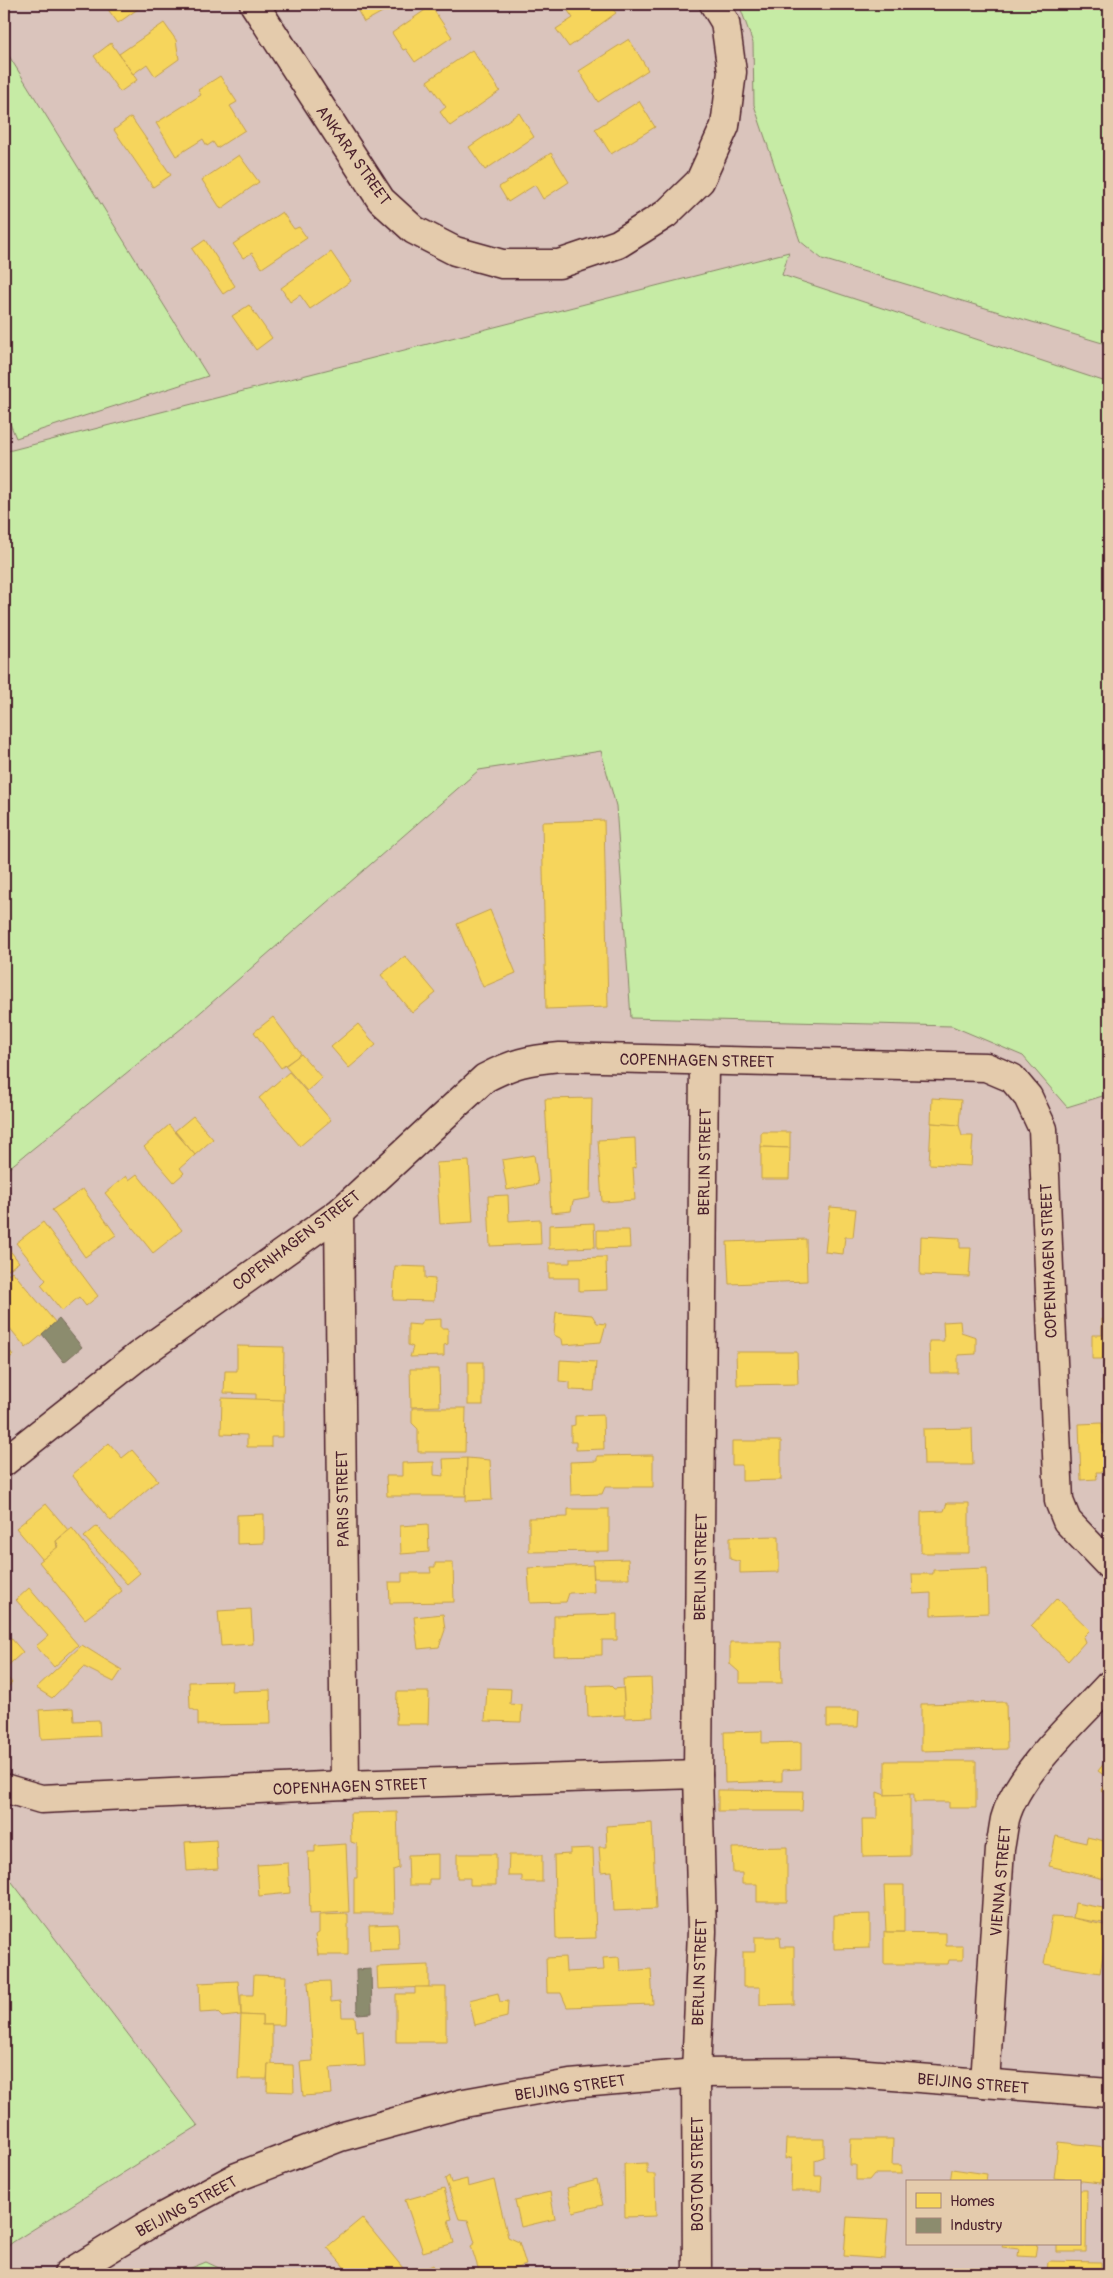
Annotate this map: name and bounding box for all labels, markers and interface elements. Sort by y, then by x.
street label: ANKARA STREET [311,102,395,209]
street label: COPENHAGEN STREET [619,1050,775,1072]
street label: BERLIN STREET [694,1108,716,1216]
street label: COPENHAGEN STREET [1036,1183,1062,1339]
street label: COPENHAGEN STREET [229,1186,364,1295]
street label: PARIS STREET [332,1450,354,1548]
street label: BERLIN STREET [690,1513,712,1621]
street label: COPENHAGEN STREET [272,1774,428,1800]
street label: VIENNA STREET [986,1825,1016,1937]
street label: BERLIN STREET [688,1918,712,2026]
street label: BEIJING STREET [916,2069,1030,2099]
street label: BEIJING STREET [513,2070,627,2106]
street label: BOSTON STREET [688,2116,708,2231]
street label: BEIJING STREET [132,2172,241,2242]
legend [906,2180,1080,2246]
text: Homes [950,2192,995,2211]
text: Industry [950,2216,1003,2235]

